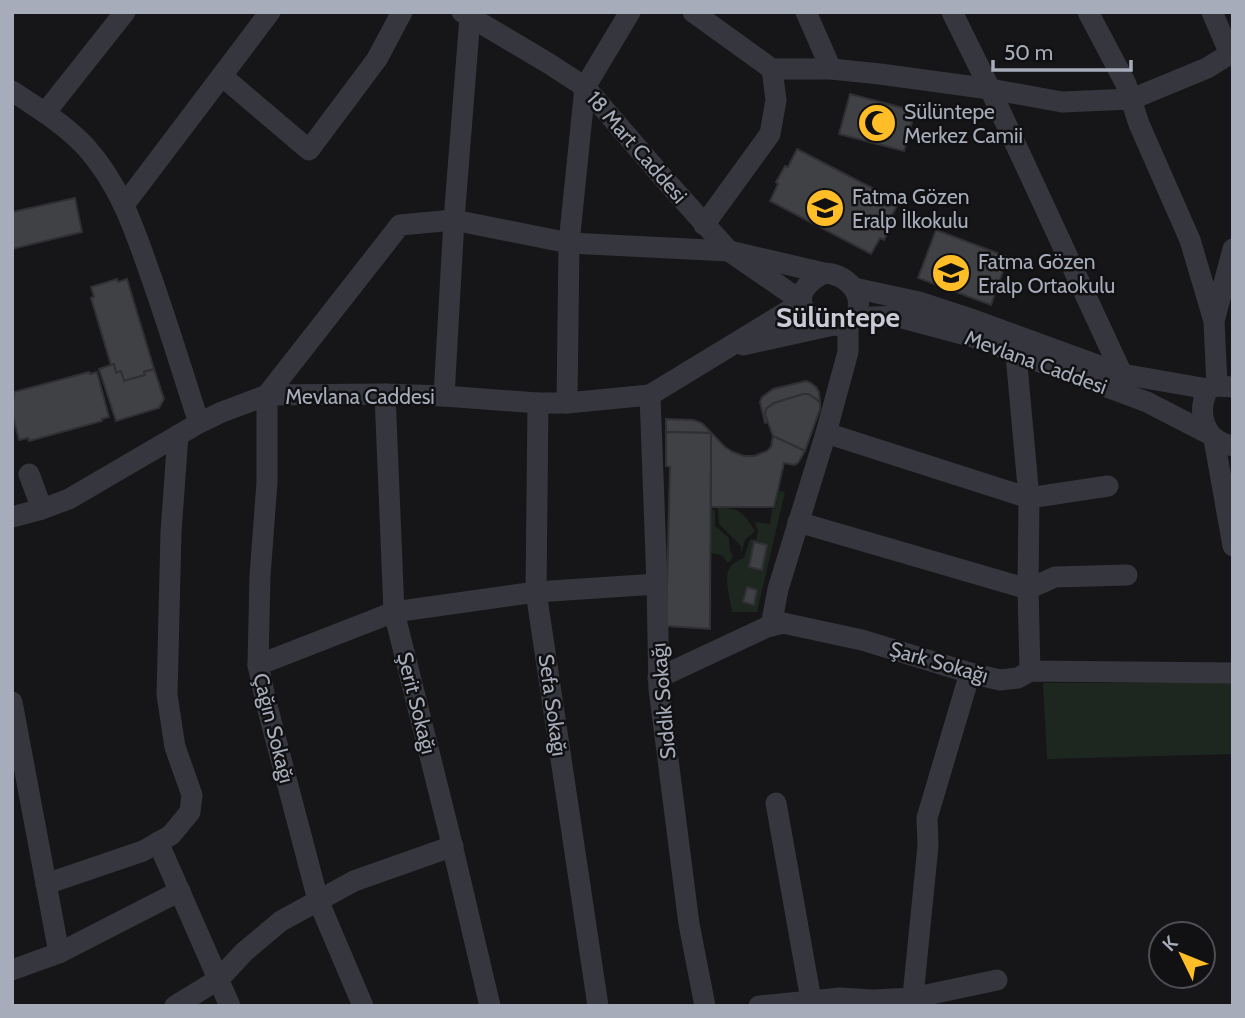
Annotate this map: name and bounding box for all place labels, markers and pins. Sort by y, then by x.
place label: Sülüntepe Merkez Camii [904,99,1023,148]
mosque icon: Sülüntepe Merkez Camii [856,102,898,144]
place label: Fatma Gözen Eralp İlkokulu [852,184,969,233]
school or university icon: Fatma Gözen Eralp İlkokulu [804,187,846,229]
place label: Fatma Gözen Eralp Ortaokulu [978,249,1115,298]
school or university icon: Fatma Gözen Eralp Ortaokulu [930,252,972,294]

